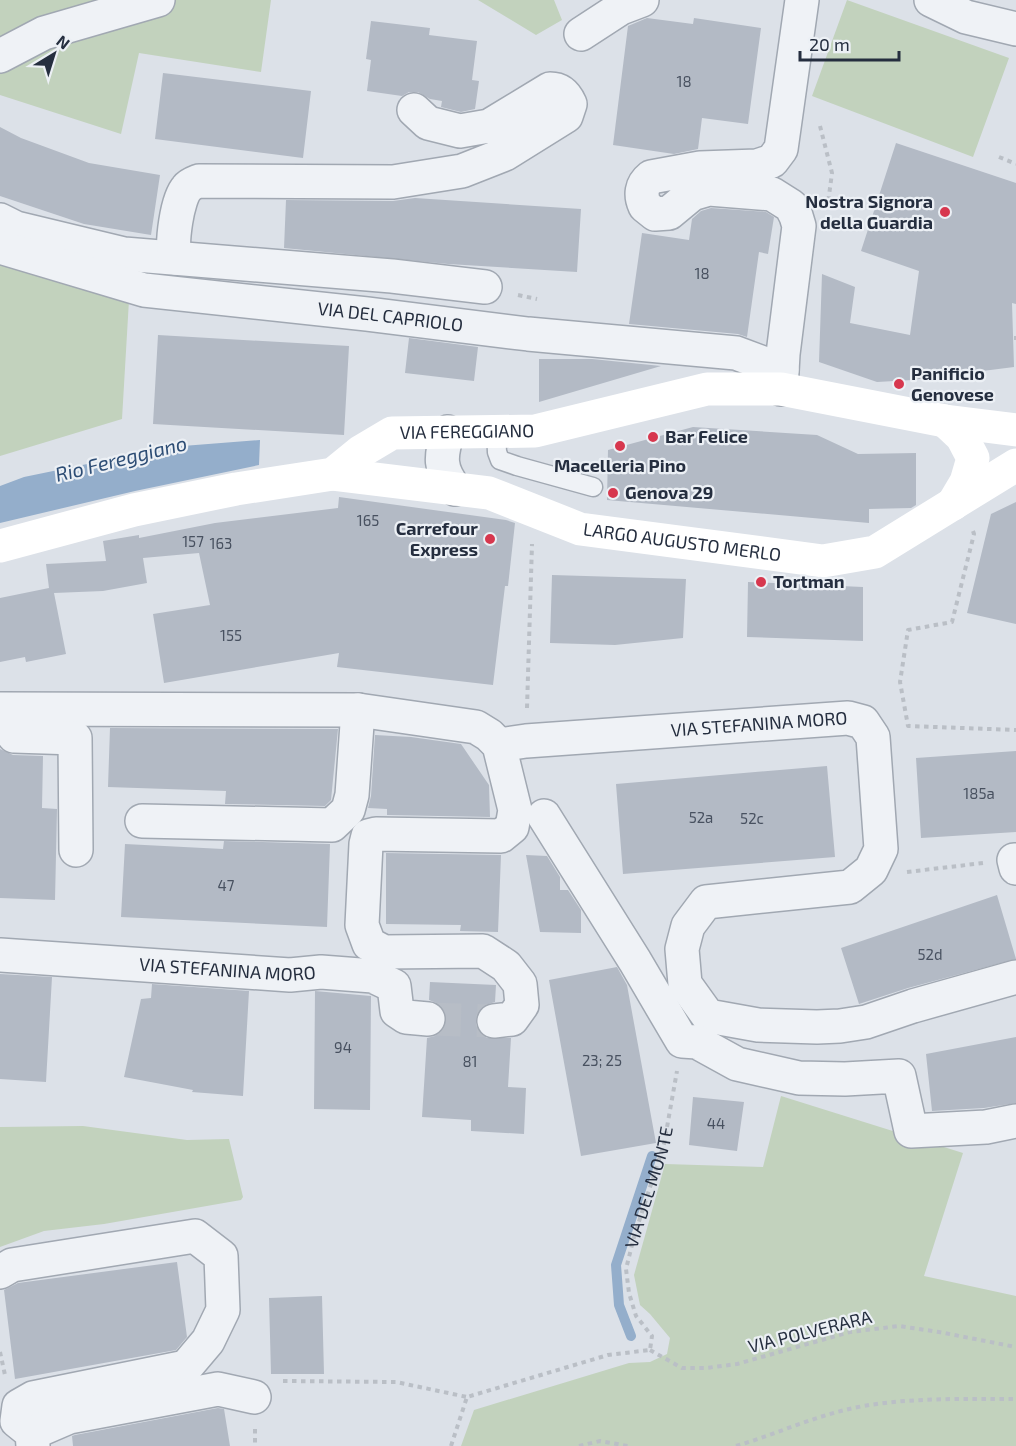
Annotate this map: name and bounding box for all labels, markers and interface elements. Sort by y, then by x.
north arrow [24,24,84,84]
scale bar [800,24,899,62]
text: N [53,31,74,53]
text: 20 m [809,33,850,55]
house number: 18 [676,72,692,90]
place label: Nostra Signora della Guardia [805,190,933,233]
marker: Nostra Signora della Guardia [938,205,952,219]
house number: 18 [694,264,710,282]
street label: VIA DEL CAPRIOLO [316,297,464,336]
place label: Panificio Genovese [911,362,994,405]
marker: Panificio Genovese [892,377,906,391]
street label: VIA FEREGGIANO [399,419,534,443]
place label: Bar Felice [665,425,748,447]
water label: Rio Fereggiano [52,430,189,486]
marker: Bar Felice [646,430,660,444]
marker: Macelleria Pino [613,439,627,453]
place label: Macelleria Pino [554,454,686,476]
place label: Genova 29 [625,481,713,503]
marker: Genova 29 [606,486,620,500]
house number: 165 [357,511,379,529]
place label: Carrefour Express [396,517,478,560]
street label: LARGO AUGUSTO MERLO [582,518,782,565]
house number: 157 [182,532,204,550]
marker: Carrefour Express [483,532,497,546]
house number: 163 [210,534,232,552]
place label: Tortman [773,570,845,592]
marker: Tortman [754,575,768,589]
house number: 155 [220,626,242,644]
street label: VIA STEFANINA MORO [670,706,848,741]
house number: 185a [963,784,995,802]
house number: 52a [689,808,713,826]
house number: 52c [740,809,764,827]
house number: 47 [218,876,235,894]
house number: 52d [917,945,943,963]
street label: VIA STEFANINA MORO [138,953,317,985]
house number: 94 [334,1038,352,1056]
house number: 23; 25 [582,1051,622,1069]
house number: 81 [462,1052,478,1070]
house number: 44 [707,1114,725,1132]
street label: VIA DEL MONTE [620,1125,677,1250]
street label: VIA POLVERARA [746,1305,875,1357]

